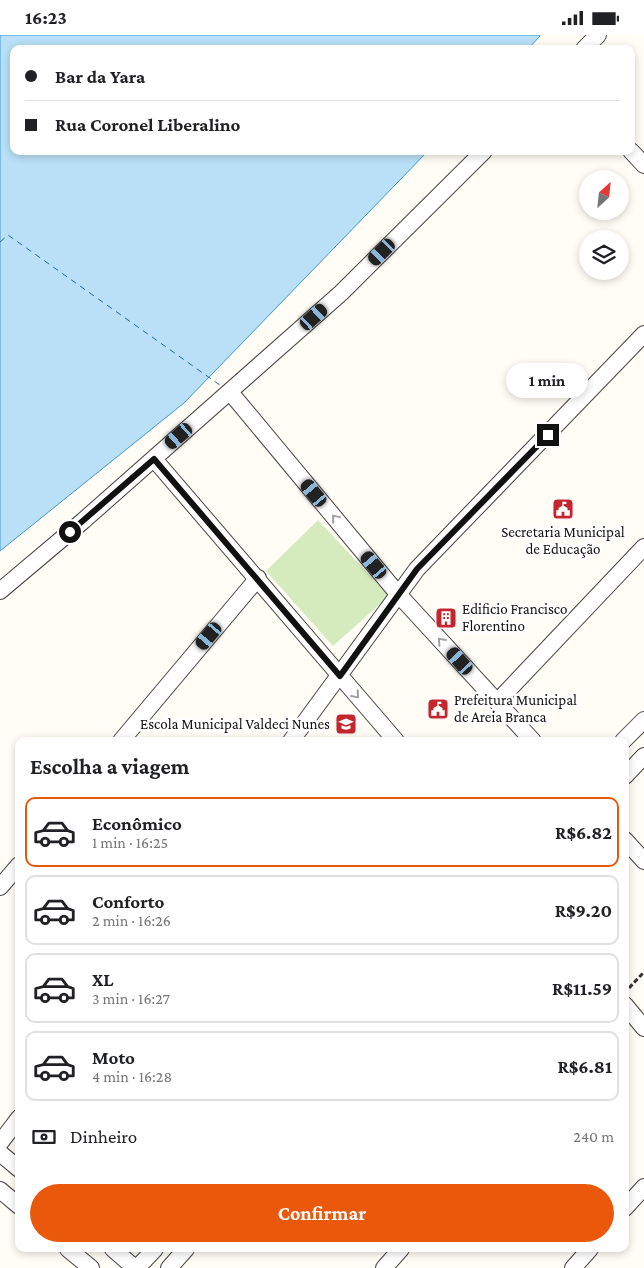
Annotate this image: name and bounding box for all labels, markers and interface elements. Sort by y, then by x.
text: 16:23 [25,7,67,28]
text: Bar da Yara [55,66,145,87]
text: Rua Coronel Liberalino [55,114,240,135]
north arrow [579,170,629,220]
map controls [579,170,629,280]
button: layers [579,230,629,280]
car [366,236,397,268]
car [297,301,330,333]
callout: 1 min [507,363,589,397]
text: 1 min [529,372,565,389]
car [162,420,195,452]
route end [537,424,559,446]
car [298,477,329,509]
public building icon: Secretaria Municipal de Educação [551,497,575,521]
one-way arrow [332,514,341,523]
route start [59,521,81,543]
place label: Secretaria Municipal de Educação [501,524,625,558]
car [358,549,389,581]
place label: Edificio Francisco Florentino [462,601,567,634]
building icon: Edificio Francisco Florentino [434,606,458,630]
car [193,620,224,652]
one-way arrow [438,637,447,646]
car [444,645,475,677]
one-way arrow [350,689,359,698]
place label: Prefeitura Municipal de Areia Branca [454,692,577,725]
public building icon: Prefeitura Municipal de Areia Branca [426,697,450,721]
school or university icon: Escola Municipal Valdeci Nunes [334,712,358,736]
place label: Escola Municipal Valdeci Nunes [140,716,330,733]
text: Escolha a viagem [30,754,189,779]
icon: car [32,810,77,855]
text: Econômico [92,813,182,834]
text: R$6.82 [555,822,612,843]
text: 1 min · 16:25 [92,834,168,851]
icon: car [32,888,77,933]
text: Conforto [92,891,164,912]
text: R$9.20 [555,900,612,921]
text: 2 min · 16:26 [92,912,171,929]
icon: car [32,966,77,1011]
text: XL [92,969,114,990]
text: R$11.59 [552,978,612,999]
text: 3 min · 16:27 [92,990,170,1007]
icon: car [32,1044,77,1089]
text: Moto [92,1047,135,1068]
text: R$6.81 [557,1056,612,1077]
text: 4 min · 16:28 [92,1068,172,1085]
icon: cash [30,1123,58,1151]
text: Dinheiro [70,1126,137,1147]
text: 240 m [573,1128,614,1145]
button: Confirmar [30,1184,614,1242]

